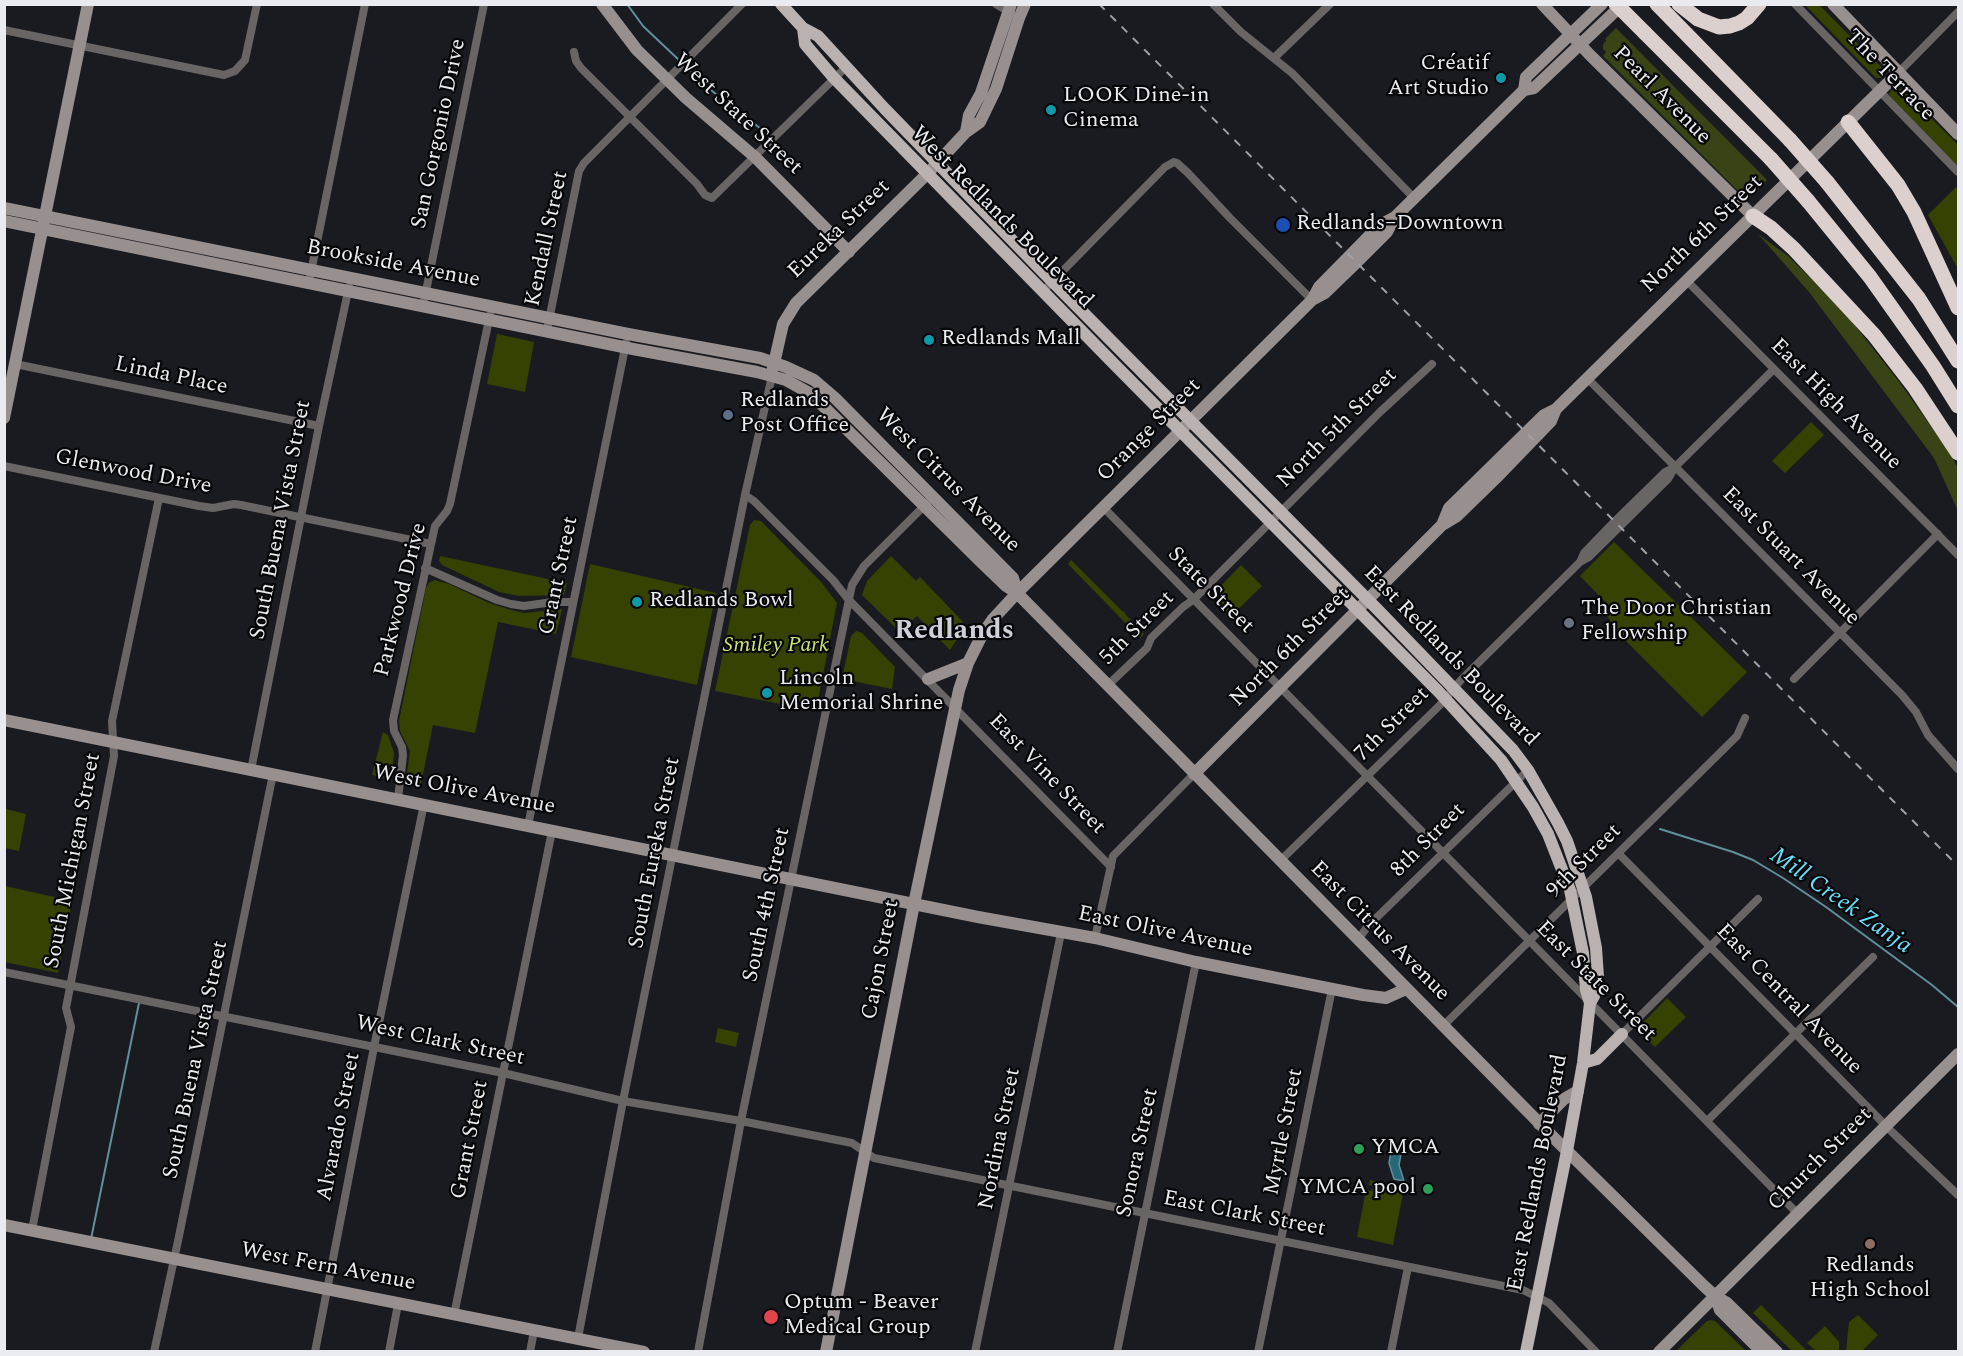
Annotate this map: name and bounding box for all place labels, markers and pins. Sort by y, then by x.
place label: Créatif Art Studio [1387,52,1489,104]
marker: Créatif Art Studio [1494,71,1508,85]
place label: LOOK Dine-in Cinema [1063,84,1209,136]
marker: LOOK Dine-in Cinema [1044,103,1058,117]
place label: Redlands–Downtown [1296,212,1504,238]
marker: Redlands–Downtown [1274,216,1292,234]
place label: Redlands Mall [941,327,1081,353]
marker: Redlands Mall [922,333,936,347]
place label: Redlands Post Office [740,389,849,440]
marker: Redlands Post Office [721,408,735,422]
place label: Redlands Bowl [649,589,793,615]
marker: Redlands Bowl [630,595,644,609]
place label: The Door Christian Fellowship [1581,597,1772,648]
marker: The Door Christian Fellowship [1562,616,1576,630]
place label: Lincoln Memorial Shrine [779,667,943,718]
marker: Lincoln Memorial Shrine [760,686,774,700]
place label: YMCA [1371,1136,1440,1162]
marker: YMCA [1352,1142,1366,1156]
place label: YMCA pool [1299,1176,1416,1202]
marker: YMCA pool [1421,1182,1435,1196]
marker: Redlands High School [1863,1237,1877,1251]
place label: Redlands High School [1810,1254,1930,1306]
place label: Optum - Beaver Medical Group [784,1291,939,1342]
marker: Optum - Beaver Medical Group [762,1308,780,1326]

